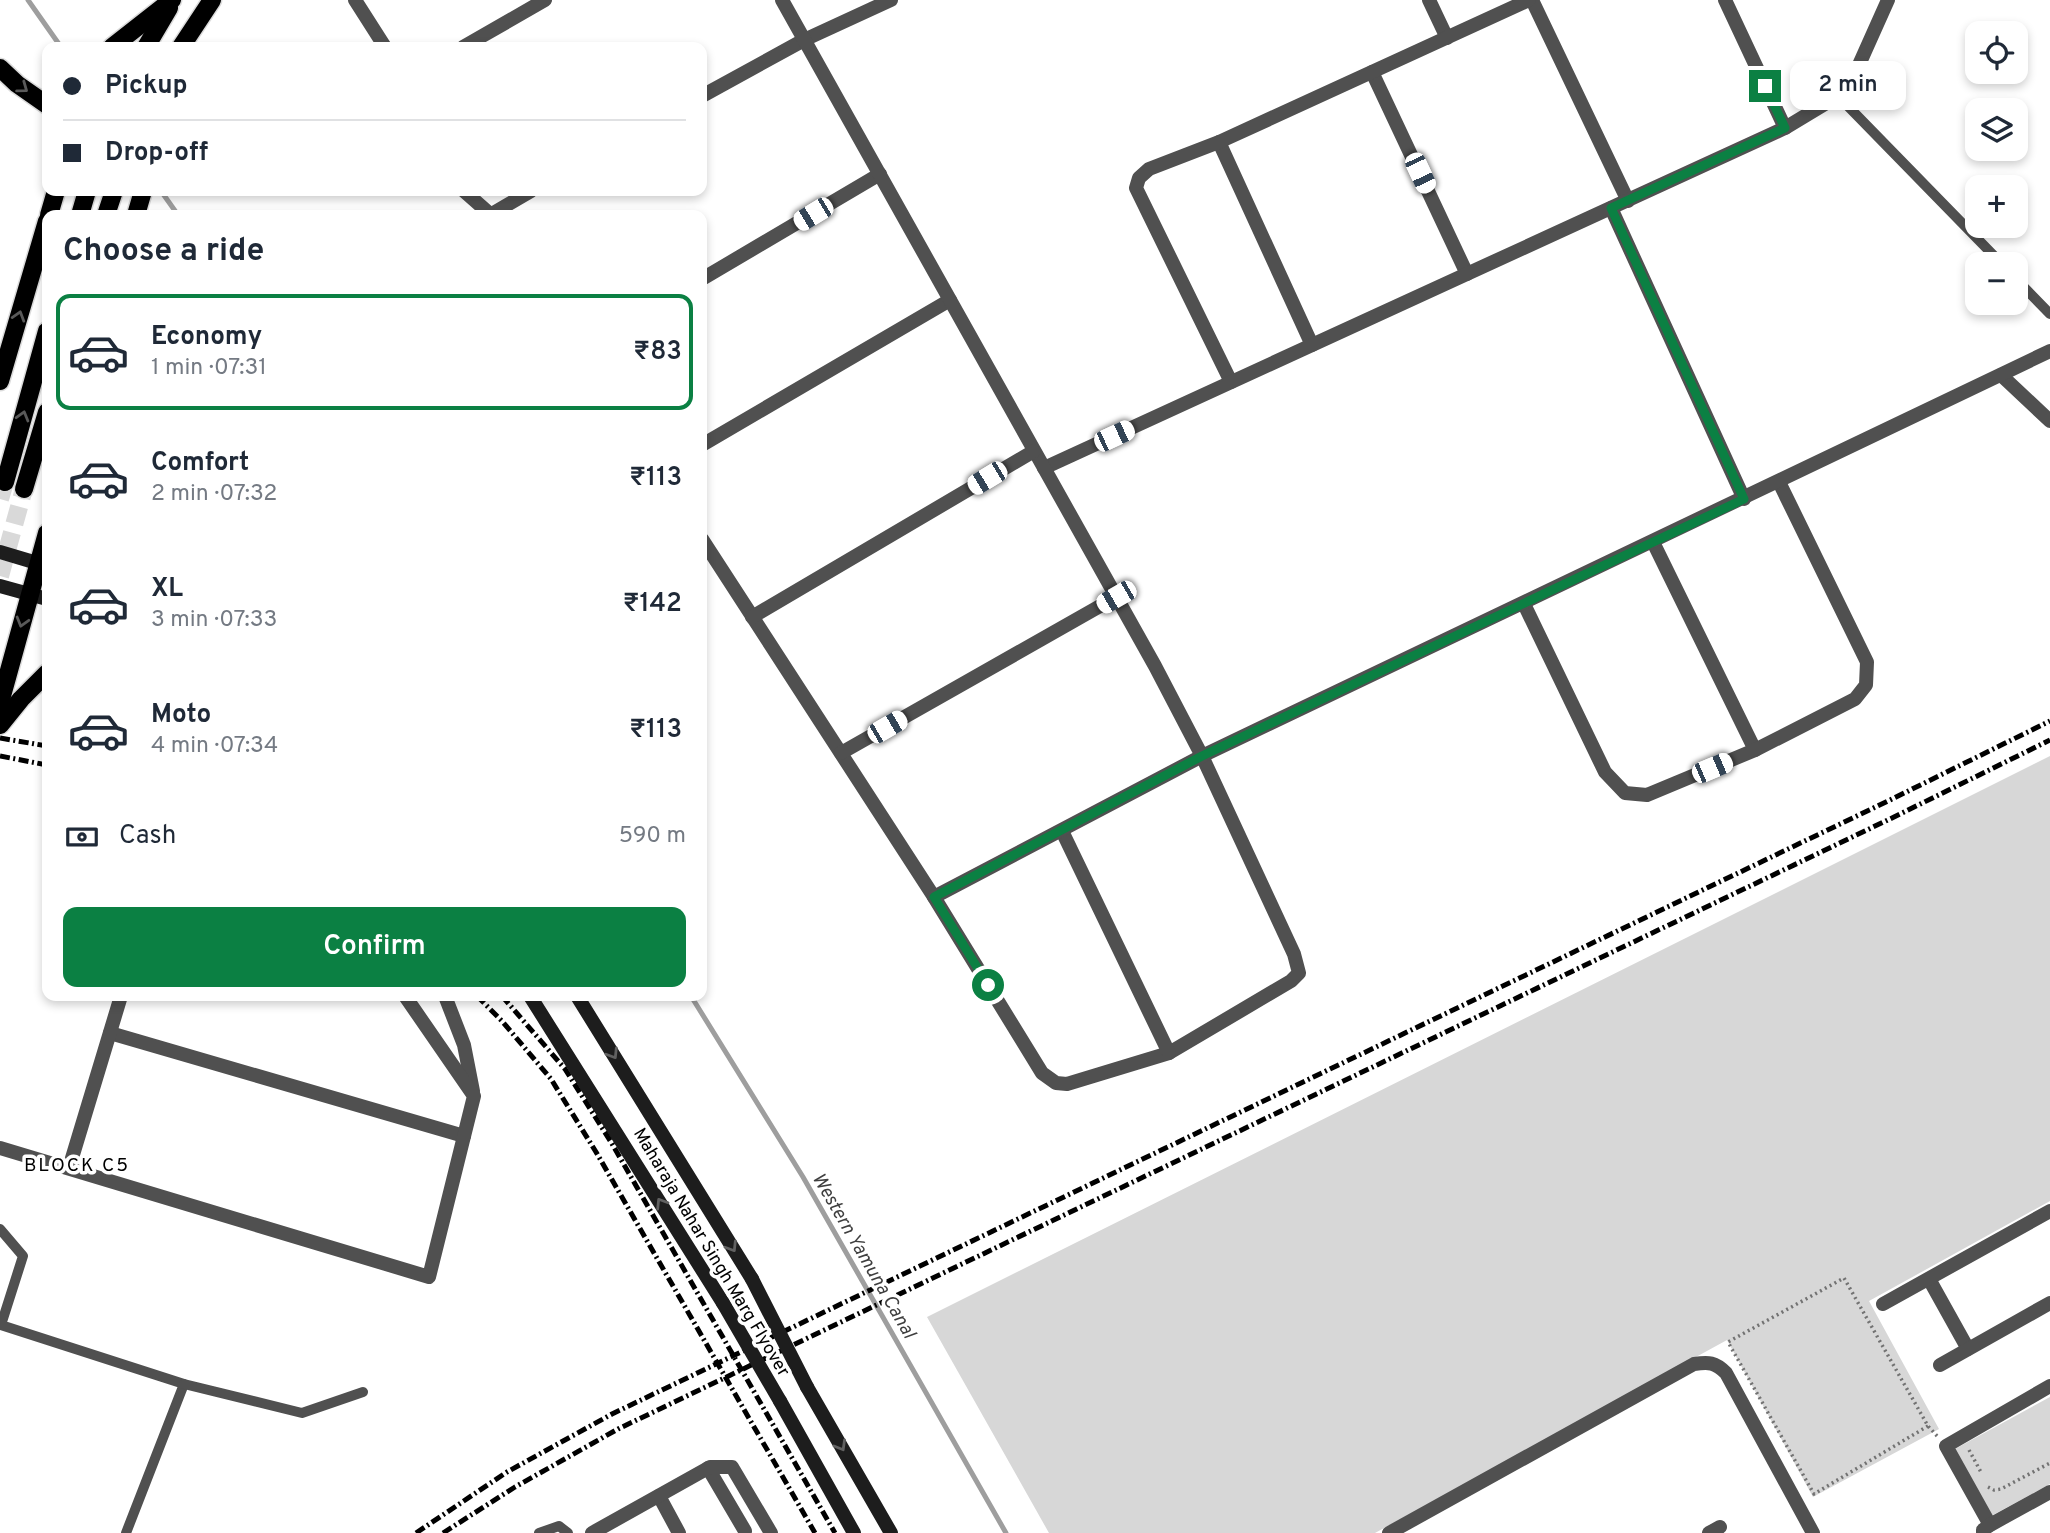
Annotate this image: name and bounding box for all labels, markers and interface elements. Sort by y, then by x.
map controls [1965,21,2028,315]
button: locate [1965,21,2028,84]
callout: 2 min [1790,62,1905,110]
text: Pickup [105,70,188,103]
route end [1749,70,1781,102]
text: 2 min [1818,71,1878,100]
one-way arrow [15,80,28,92]
button: layers [1965,98,2028,161]
text: Drop-off [105,137,208,170]
car [1402,150,1439,196]
button: + [1965,175,2028,238]
car [790,194,837,234]
text: Choose a ride [63,232,264,272]
button: − [1965,252,2028,315]
one-way arrow [11,310,26,322]
icon: car [67,321,130,384]
text: Economy [151,321,262,354]
text: ₹83 [633,336,682,369]
text: 1 min · 07:31 [151,354,267,383]
one-way arrow [15,411,30,423]
car [1091,418,1138,454]
icon: car [67,447,130,510]
text: Comfort [151,447,249,480]
car [964,458,1011,498]
text: ₹113 [629,462,682,495]
text: 2 min · 07:32 [151,480,277,509]
icon: car [67,573,130,636]
text: XL [151,573,183,606]
car [1093,577,1140,617]
text: ₹142 [623,588,682,621]
text: 3 min · 07:33 [151,606,277,635]
one-way arrow [16,616,31,628]
icon: car [67,699,130,762]
text: Moto [151,699,211,732]
car [864,707,911,747]
text: ₹113 [629,714,682,747]
text: 4 min · 07:34 [151,732,278,761]
car [1689,750,1736,786]
icon: cash [63,818,101,856]
text: Cash [119,820,176,853]
text: 590 m [619,822,686,851]
button: Confirm [63,907,686,987]
route start [972,969,1004,1001]
one-way arrow [604,1046,617,1059]
street label: Maharaja Nahar Singh Marg Flyover [627,1124,794,1381]
district label: BLOCK C5 [24,1154,130,1178]
water label: Western Yamuna Canal [806,1169,921,1344]
one-way arrow [656,1198,669,1211]
one-way arrow [724,1240,737,1253]
one-way arrow [833,1439,846,1452]

